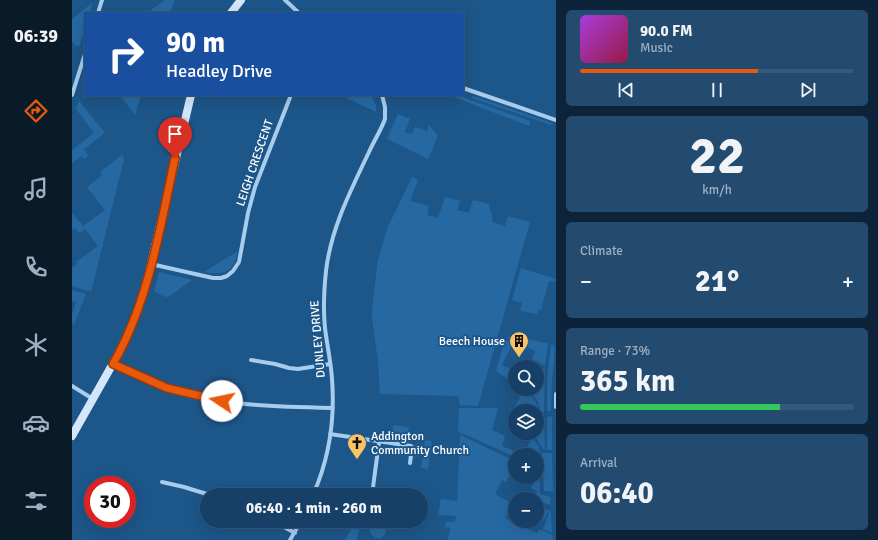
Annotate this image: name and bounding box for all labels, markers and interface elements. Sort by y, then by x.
text: 90.0 FM [640,22,692,40]
text: 06:39 [14,25,58,47]
text: 90 m [166,26,225,60]
icon: right [100,28,152,80]
text: Music [640,40,673,56]
text: Headley Drive [166,60,272,82]
icon: previous [615,79,637,101]
icon: pause [706,79,728,101]
icon: next [797,79,819,101]
icon: directions [22,97,50,125]
pin [158,117,192,158]
street label: LEIGH CRESCENT [233,118,277,208]
icon: arrive [164,123,186,145]
text: 22 [689,124,745,188]
icon: music [22,175,50,203]
text: km/h [702,182,732,198]
text: Climate [580,243,623,259]
icon: phone [22,253,50,281]
text: 21° [695,263,739,300]
text: − [580,268,592,295]
text: + [842,268,854,295]
street label: DUNLEY DRIVE [307,299,329,378]
building icon: Beech House [508,330,530,358]
icon: climate [22,331,50,359]
place label: Beech House [439,334,505,349]
text: Range · 73% [580,343,650,359]
map controls [508,360,544,528]
button: search [508,360,544,396]
text: 365 km [580,363,675,400]
position arrow [201,380,243,422]
button: layers [508,404,544,440]
icon: car [22,409,50,437]
place label: Addington Community Church [371,429,469,458]
church icon: Addington Community Church [346,432,368,460]
button: + [508,448,544,484]
text: Arrival [580,455,617,471]
text: 06:40 [580,475,654,512]
speed limit sign: 30 [84,476,136,528]
icon: filters [22,487,50,515]
button: − [508,492,544,528]
text: 06:40 · 1 min · 260 m [246,499,382,517]

